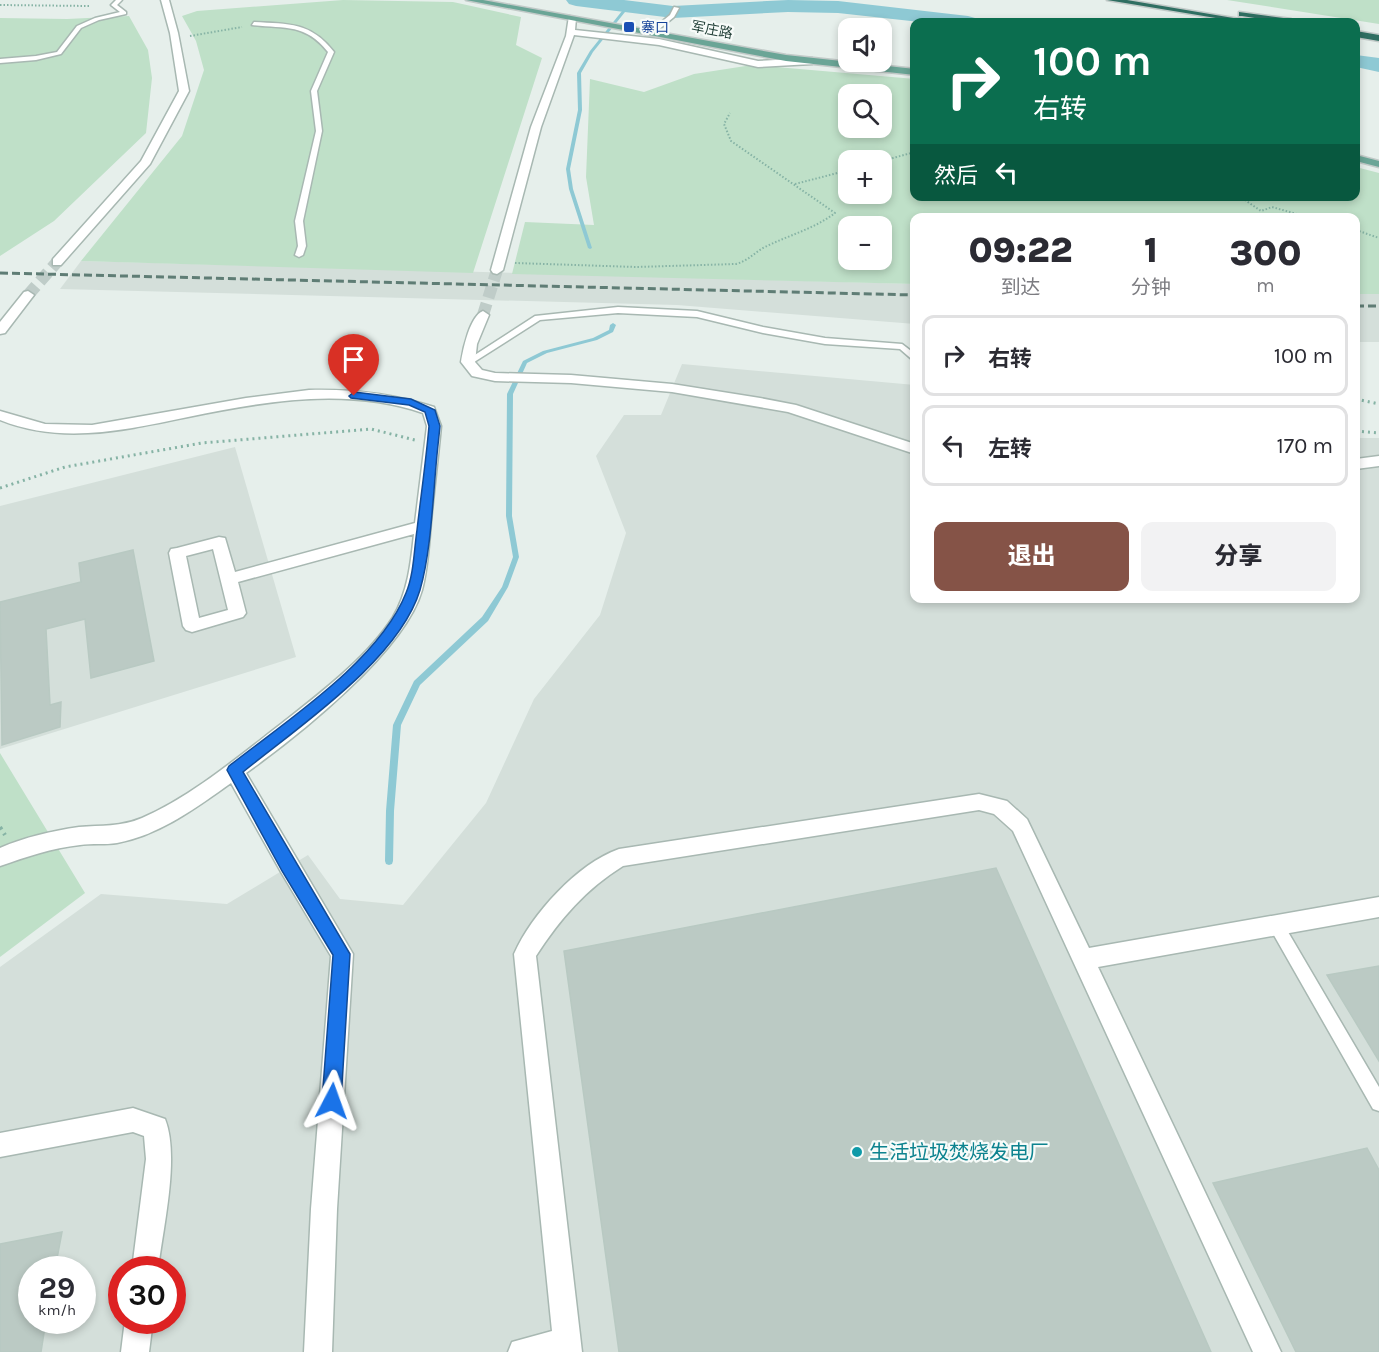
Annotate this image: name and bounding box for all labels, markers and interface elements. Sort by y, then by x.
street label: 军庄路 [690,18,734,42]
map controls [838,18,892,270]
button: sound [838,18,892,72]
place label: 寨口 [641,19,669,36]
marker: 寨口 [622,20,636,34]
text: 100 m [1033,36,1152,86]
icon: right [934,42,1012,120]
button: search [838,84,892,138]
text: 右转 [1033,93,1087,125]
button: + [838,150,892,204]
icon: left [990,156,1023,189]
text: 然后 [934,163,978,189]
button: − [838,216,892,270]
text: 09:22 [968,229,1073,271]
text: 1 [1144,229,1158,271]
text: 300 [1229,232,1302,274]
text: m [1256,274,1275,297]
text: 到达 [1000,276,1040,299]
text: 分钟 [1131,276,1171,299]
pin [328,334,379,396]
icon: right [937,339,970,372]
icon: arrive [337,343,370,376]
text: 100 m [1274,343,1333,369]
text: 右转 [988,346,1032,372]
icon: left [937,429,970,462]
text: 170 m [1277,433,1333,459]
text: 左转 [988,436,1032,462]
button: 退出 [934,522,1129,591]
button: 分享 [1141,522,1336,591]
position arrow [300,1069,364,1133]
place label: 生活垃圾焚烧发电厂 [869,1141,1049,1164]
marker: 生活垃圾焚烧发电厂 [850,1145,864,1159]
speed limit sign: 30 [108,1256,186,1334]
text: 29 [39,1270,75,1306]
text: km/h [38,1301,76,1319]

